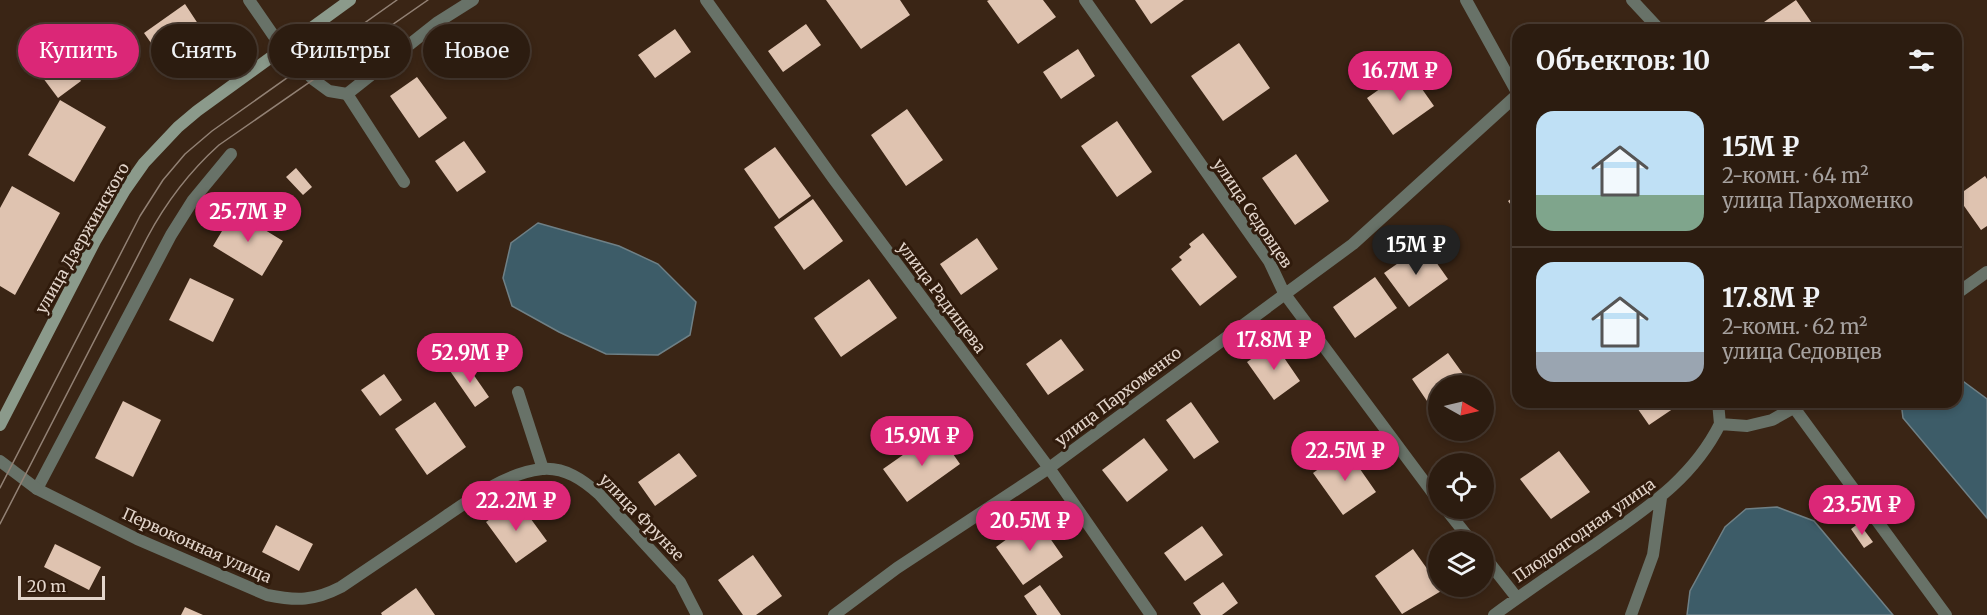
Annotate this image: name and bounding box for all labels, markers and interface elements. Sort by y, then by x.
chip: Купить [18,24,139,78]
chip: Снять [151,24,257,78]
chip: Фильтры [269,24,411,78]
chip: Новое [423,24,530,78]
text: Объектов: 10 [1536,44,1710,77]
icon: filters [1905,44,1938,77]
pin: 16.7M ₽ [1345,51,1455,102]
text: 16.7M ₽ [1362,58,1438,83]
text: 15M ₽ [1722,130,1800,163]
icon: home [1584,135,1656,207]
street label: улица Седовцев [1209,154,1297,272]
street label: улица Дзержинского [31,159,133,317]
text: 2-комн. · 64 m² [1722,163,1869,188]
text: улица Пархоменко [1722,188,1913,213]
pin: 25.7M ₽ [193,192,303,243]
text: 25.7M ₽ [209,199,287,224]
pin: 15M ₽ [1374,225,1458,276]
text: 15M ₽ [1386,232,1446,257]
street label: улица Радищева [894,237,991,357]
text: 17.8M ₽ [1722,281,1820,314]
icon: home [1584,286,1656,358]
text: 2-комн. · 62 m² [1722,314,1867,339]
pin: 17.8M ₽ [1219,320,1329,371]
text: 17.8M ₽ [1236,327,1312,352]
pin: 52.9M ₽ [415,333,525,384]
text: улица Седовцев [1722,339,1882,364]
text: 52.9M ₽ [431,340,509,365]
street label: улица Пархоменко [1051,342,1185,450]
north arrow [1428,375,1494,441]
map controls [1428,375,1494,597]
pin: 15.9M ₽ [867,416,977,467]
text: 15.9M ₽ [884,423,960,448]
pin: 22.5M ₽ [1290,431,1400,482]
text: 22.5M ₽ [1305,438,1385,463]
button: locate [1428,453,1494,519]
street label: улица Фрунзе [595,469,689,565]
street label: Плодоягодная улица [1509,473,1659,587]
pin: 22.2M ₽ [461,481,571,532]
pin: 23.5M ₽ [1807,485,1917,536]
text: 22.2M ₽ [476,488,556,513]
text: 23.5M ₽ [1823,492,1901,517]
pin: 20.5M ₽ [975,501,1085,552]
street label: Первоконная улица [119,503,275,587]
text: 20.5M ₽ [990,508,1070,533]
button: layers [1428,531,1494,597]
scale bar [18,573,105,600]
text: 20 m [27,576,66,596]

